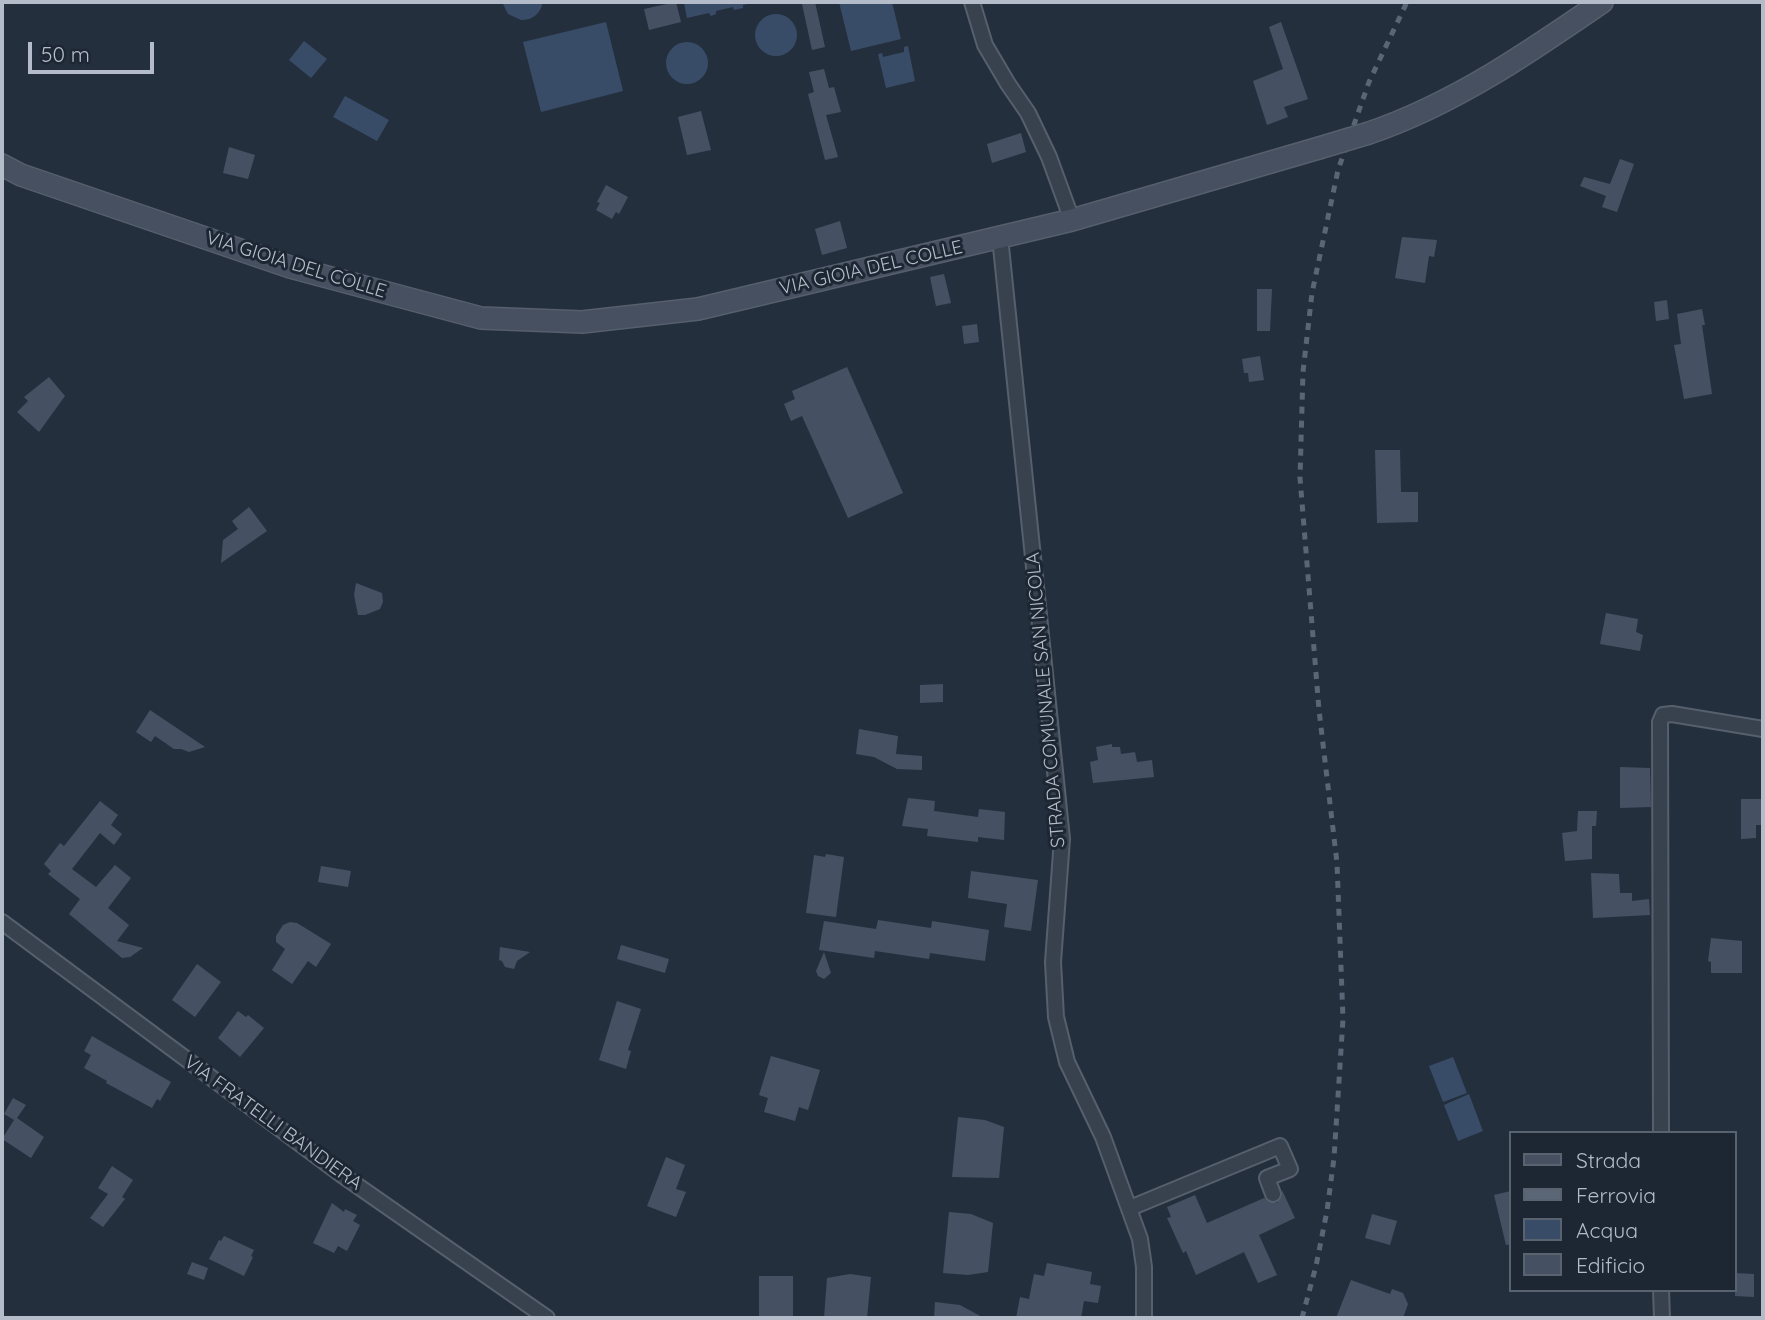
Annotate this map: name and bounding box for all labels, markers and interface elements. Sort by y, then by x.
scale bar [32,28,158,72]
text: 50 m [41,41,90,67]
street label: VIA GIOIA DEL COLLE [203,227,389,303]
street label: VIA GIOIA DEL COLLE [777,236,965,300]
street label: STRADA COMUNALE SAN NICOLA [1022,551,1070,849]
street label: VIA FRATELLI BANDIERA [179,1051,367,1195]
legend [1510,1131,1737,1292]
text: Strada [1576,1147,1641,1173]
text: Ferrovia [1576,1182,1656,1208]
text: Acqua [1576,1217,1638,1243]
text: Edificio [1576,1252,1645,1278]

